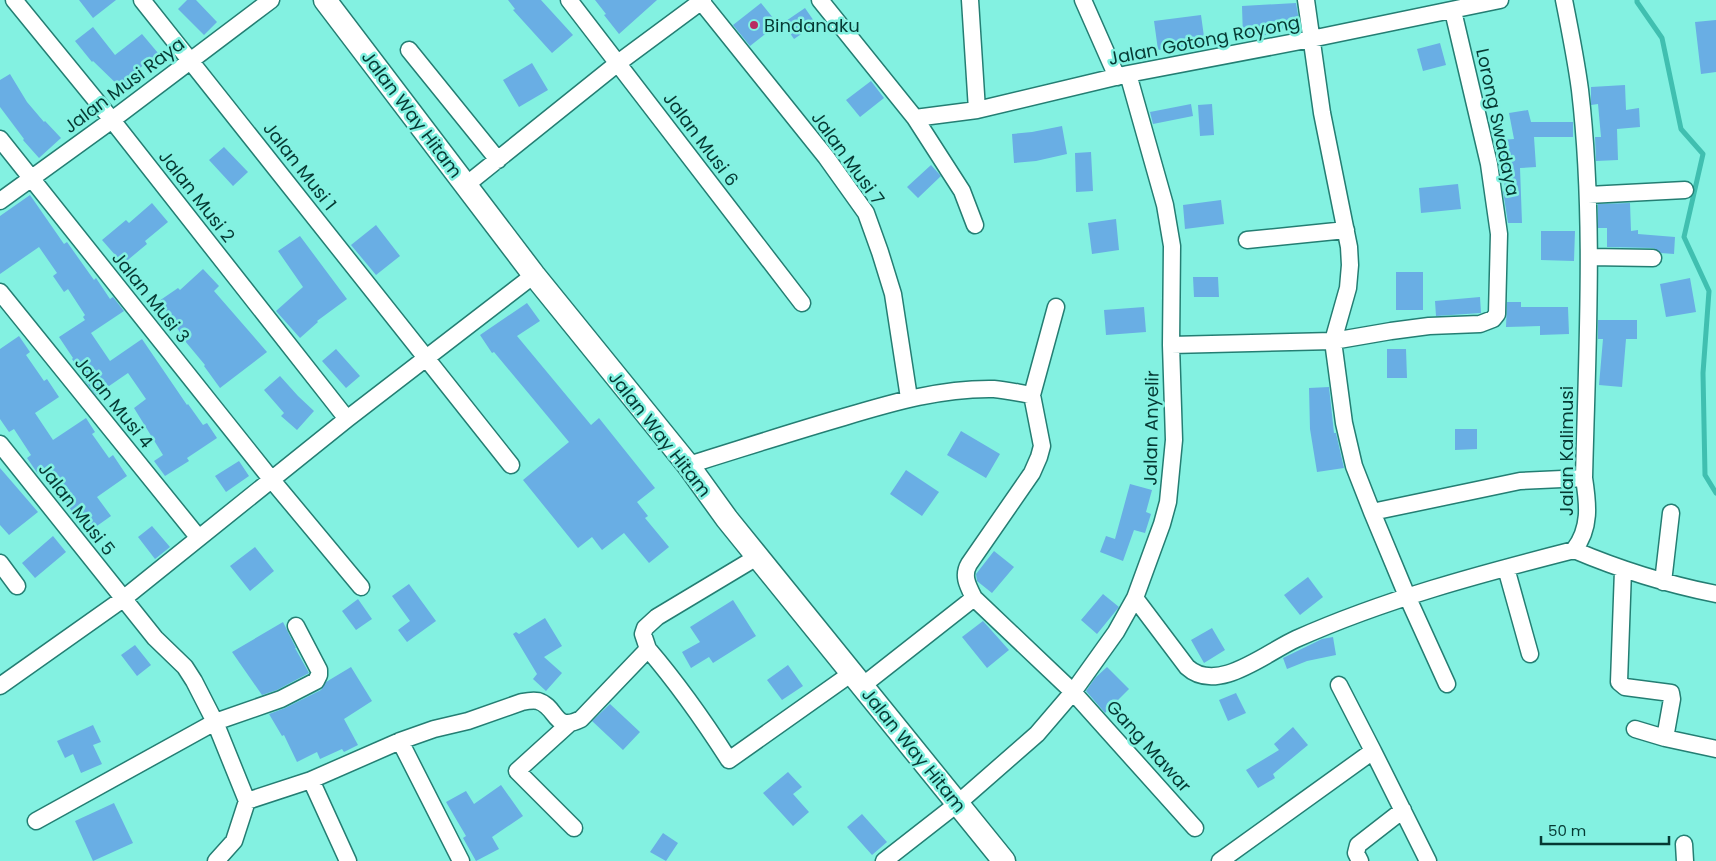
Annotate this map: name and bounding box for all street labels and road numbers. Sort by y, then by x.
street label: Jalan Gotong Royong [1106,9,1302,71]
street label: Jalan Musi Raya [58,31,190,139]
street label: Jalan Way Hitam [356,45,468,183]
street label: Lorong Swadaya [1470,46,1526,198]
street label: Jalan Musi 6 [657,87,745,191]
street label: Jalan Musi 7 [806,106,891,210]
street label: Jalan Musi 1 [258,117,342,215]
street label: Jalan Musi 2 [153,145,241,247]
street label: Jalan Musi 3 [106,246,196,348]
street label: Jalan Musi 4 [69,351,159,453]
street label: Jalan Way Hitam [603,366,717,502]
street label: Jalan Anyelir [1137,370,1165,486]
street label: Jalan Kalimusi [1554,386,1579,516]
street label: Jalan Musi 5 [33,457,121,561]
street label: Jalan Way Hitam [856,683,972,817]
street label: Gang Mawar [1101,695,1197,798]

